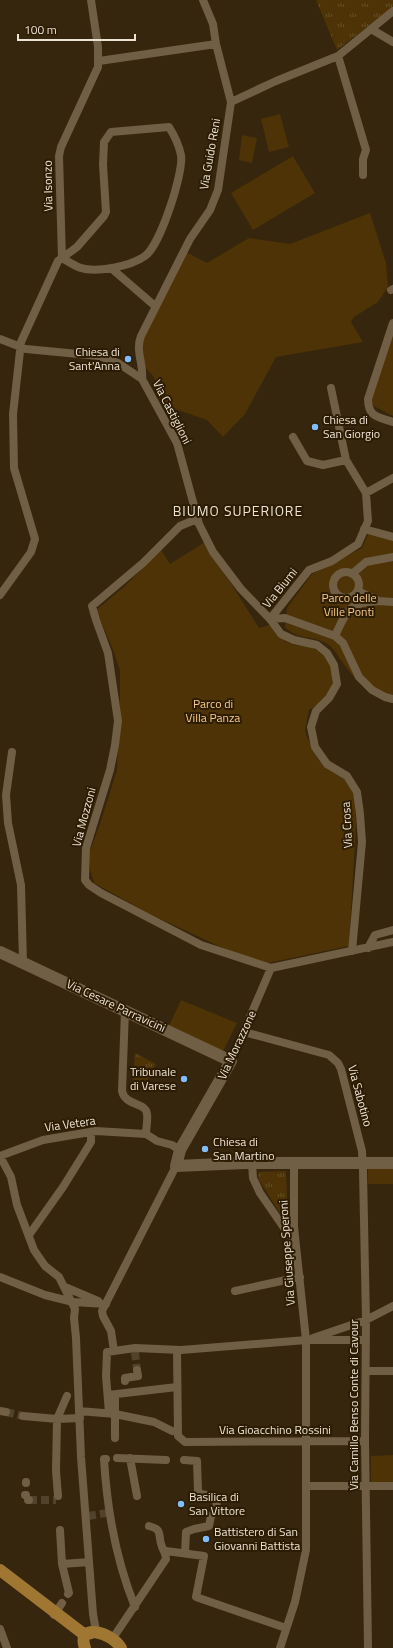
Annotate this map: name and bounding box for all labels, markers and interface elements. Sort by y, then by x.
scale bar [18,16,135,42]
text: 100 m [24,20,57,39]
street label: Via Guido Reni [194,117,225,191]
street label: Via Isonzo [38,160,57,212]
place label: Chiesa di Sant'Anna [69,342,120,375]
marker: Chiesa di Sant'Anna [123,354,133,364]
street label: Via Castiglioni [148,376,197,447]
place label: Chiesa di San Giorgio [323,410,380,443]
marker: Chiesa di San Giorgio [310,422,320,432]
district label: BIUMO SUPERIORE [173,500,303,521]
street label: Via Biumi [257,563,302,612]
park label: Parco delle Ville Ponti [321,588,377,621]
park label: Parco di Villa Panza [186,694,240,727]
street label: Via Mozzoni [66,785,101,849]
street label: Via Crosa [336,801,357,849]
street label: Via Cesare Parravicini [63,974,169,1037]
street label: Via Morazzone [212,1007,261,1083]
place label: Tribunale di Varese [130,1062,176,1095]
street label: Via Sabotino [343,1063,378,1129]
marker: Tribunale di Varese [179,1074,189,1084]
street label: Via Vetera [43,1111,97,1136]
place label: Chiesa di San Martino [213,1132,274,1165]
marker: Chiesa di San Martino [200,1144,210,1154]
street label: Via Giuseppe Speroni [273,1200,300,1307]
street label: Via Camillo Benso Conte di Cavour [344,1319,363,1491]
street label: Via Gioacchino Rossini [219,1420,331,1439]
place label: Basilica di San Vittore [189,1487,245,1520]
marker: Basilica di San Vittore [176,1499,186,1509]
place label: Battistero di San Giovanni Battista [214,1522,300,1555]
marker: Battistero di San Giovanni Battista [201,1534,211,1544]

